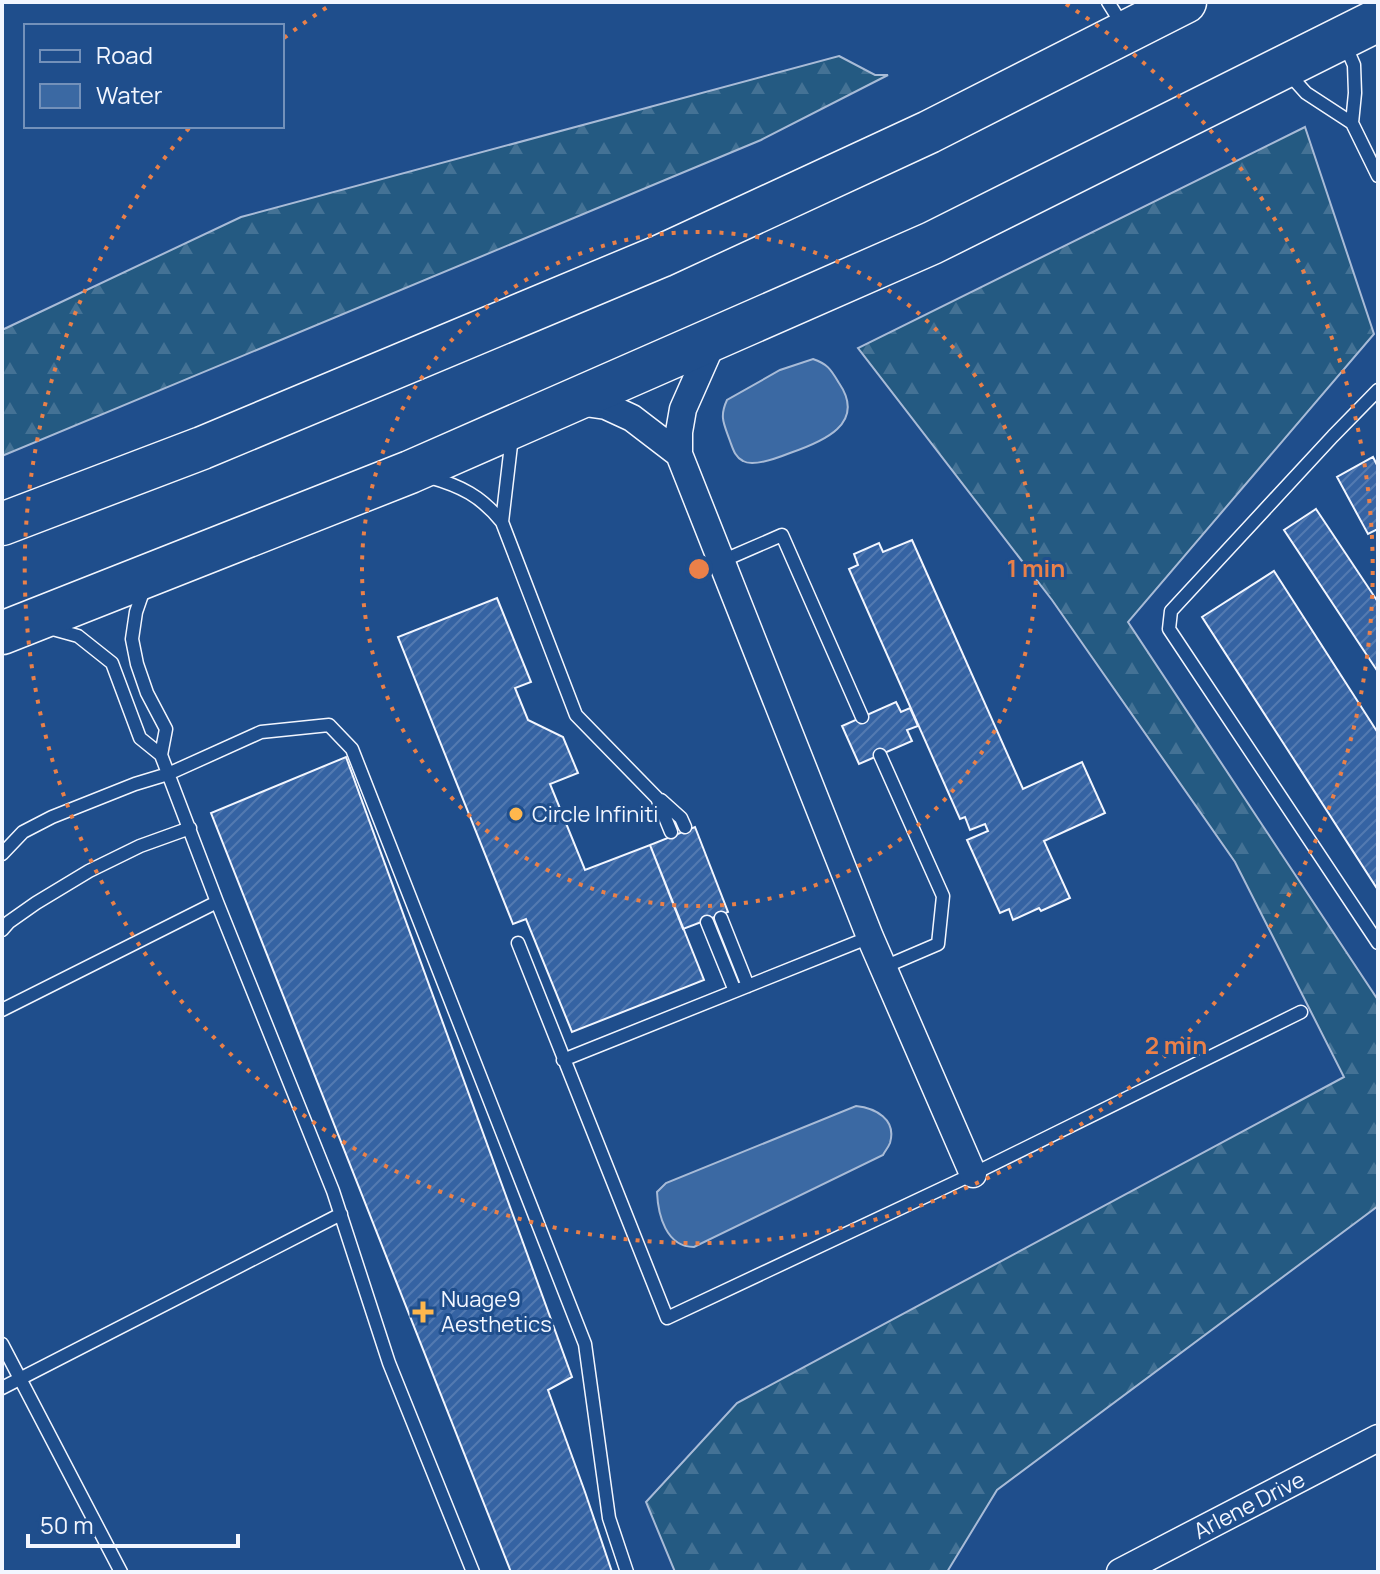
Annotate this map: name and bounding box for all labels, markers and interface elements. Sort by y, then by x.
legend [24,24,284,128]
text: Road [96,38,153,71]
text: Water [96,78,163,111]
text: 1 min [1007,551,1065,584]
centre of rings [685,555,713,583]
place label: Circle Infiniti [532,799,658,829]
marker: Circle Infiniti [507,805,525,823]
text: 2 min [1145,1028,1207,1061]
place label: Nuage9 Aesthetics [441,1284,552,1339]
marker: Nuage9 Aesthetics [412,1301,434,1323]
street label: Arlene Drive [1188,1464,1310,1546]
scale bar [28,1498,238,1548]
text: 50 m [40,1508,94,1541]

